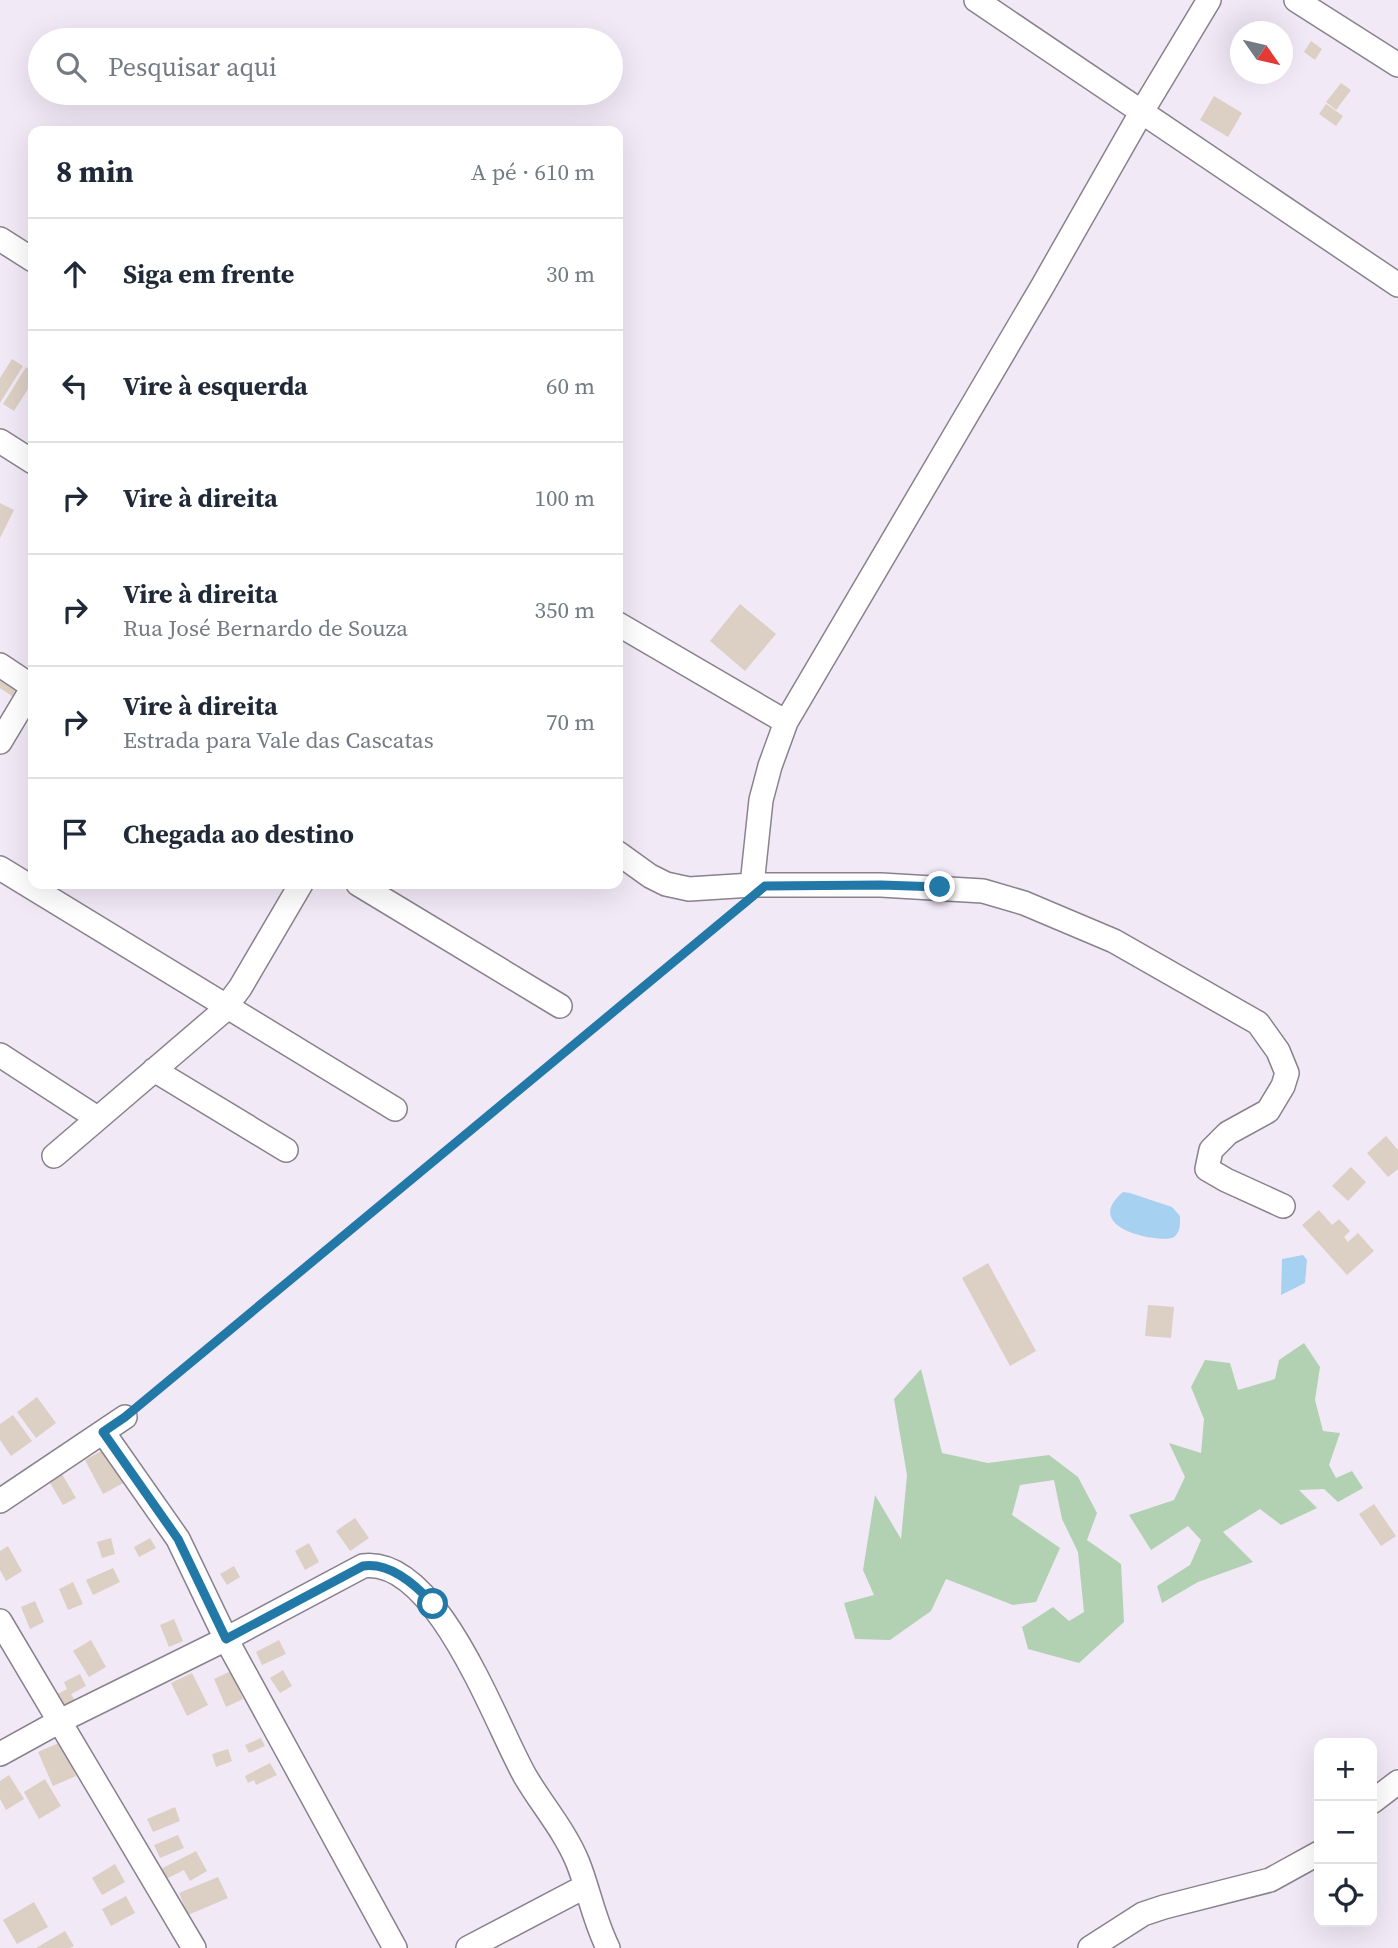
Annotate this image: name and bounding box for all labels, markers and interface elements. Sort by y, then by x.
north arrow [1230,21,1293,84]
search box [28,28,623,105]
icon: search [52,48,90,86]
text: Pesquisar aqui [108,49,277,85]
text: 8 min [56,151,134,192]
text: A pé · 610 m [471,156,595,188]
icon: ahead [56,255,94,293]
text: Siga em frente [123,256,294,292]
text: 30 m [546,258,595,290]
icon: left [56,367,94,405]
text: Vire à esquerda [123,368,308,404]
text: 60 m [546,370,595,402]
icon: right [56,479,94,517]
text: Vire à direita [123,480,278,516]
text: 100 m [534,482,595,514]
text: Vire à direita [123,576,278,612]
icon: right [56,591,94,629]
text: 350 m [534,594,595,626]
text: Rua José Bernardo de Souza [123,612,408,644]
text: Vire à direita [123,688,278,724]
icon: right [56,703,94,741]
text: 70 m [546,706,595,738]
text: Estrada para Vale das Cascatas [123,724,434,756]
icon: arrive [56,815,94,853]
text: Chegada ao destino [123,816,354,852]
route end [924,871,955,902]
route start [417,1588,448,1619]
map controls [1314,1738,1377,1927]
button: + [1314,1738,1377,1801]
button: − [1314,1801,1377,1864]
button: locate [1314,1864,1377,1927]

